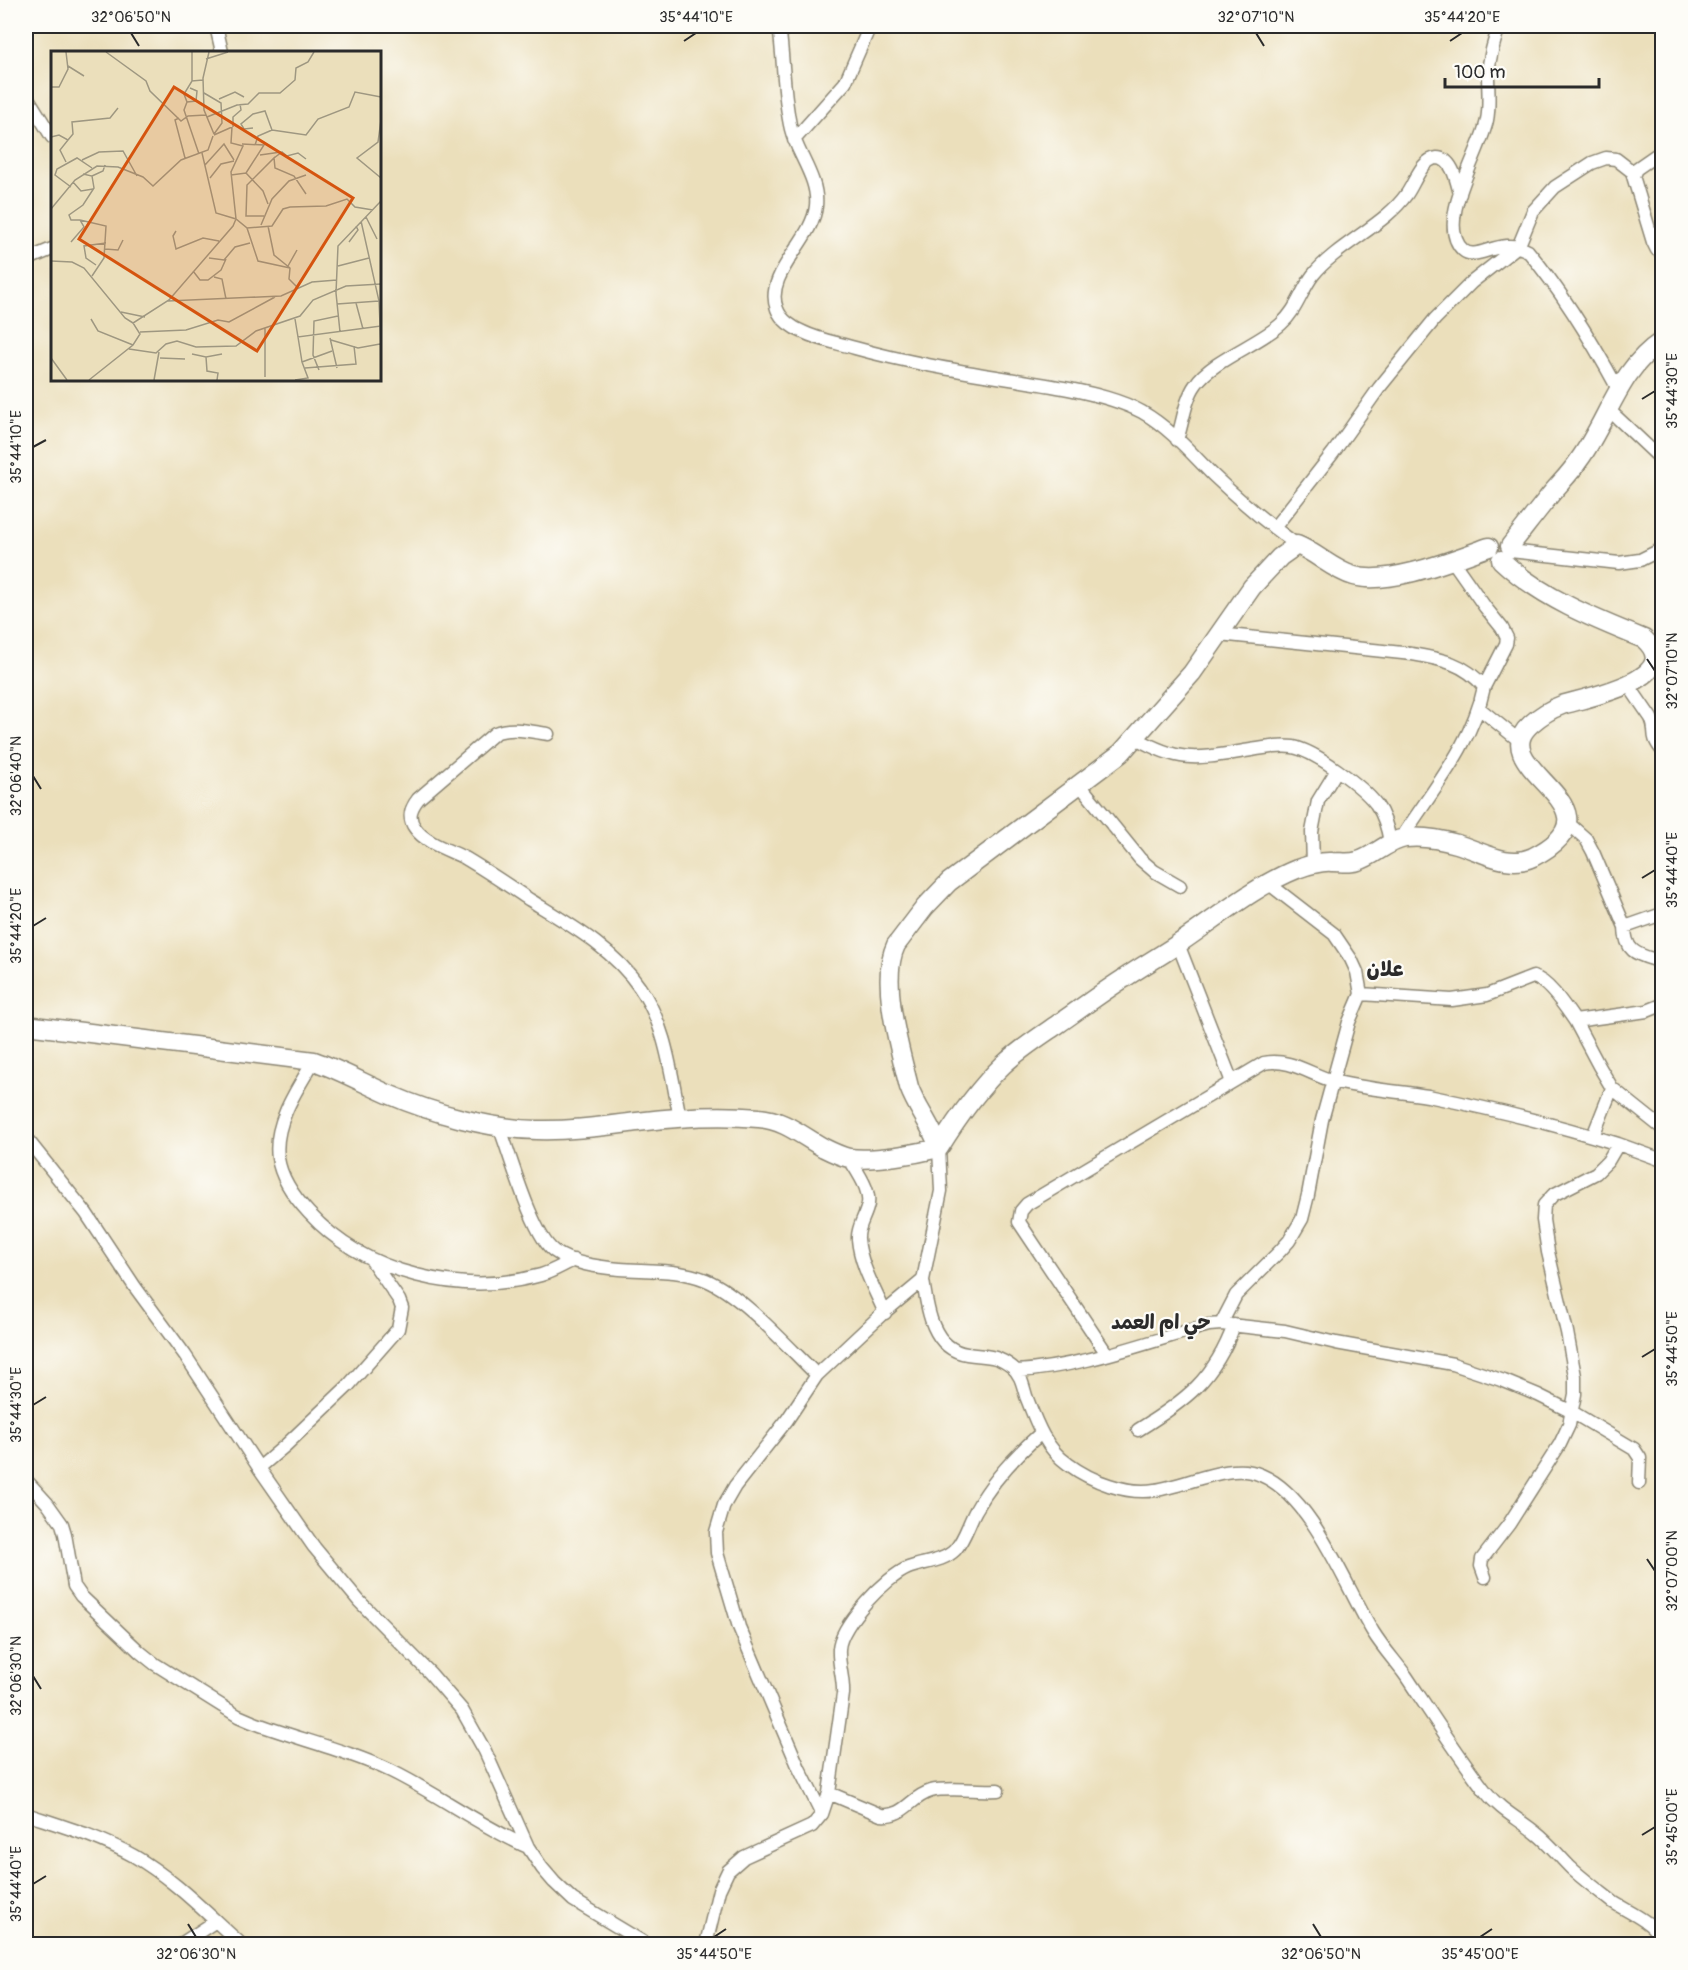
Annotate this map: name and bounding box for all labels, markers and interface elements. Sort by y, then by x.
text: 32°06'50"N [91,8,171,27]
text: 35°44'10"E [659,8,733,27]
text: 32°07'10"N [1218,8,1294,27]
text: 35°44'20"E [1424,8,1500,27]
inset map [51,51,381,381]
scale bar [1445,51,1600,89]
text: 100 m [1454,61,1506,84]
text: 35°44'30"E [1663,353,1682,429]
text: 35°44'10"E [7,410,26,484]
text: 32°07'10"N [1663,633,1682,709]
text: 32°06'40"N [7,736,26,816]
text: 35°44'40"E [1663,832,1682,908]
text: 35°44'20"E [7,888,26,964]
district label: علان [1367,956,1403,983]
district label: حي ام العمد [1111,1310,1211,1340]
text: 35°44'50"E [1663,1311,1682,1387]
text: 35°44'30"E [7,1367,26,1443]
text: 32°07'00"N [1663,1530,1682,1612]
text: 32°06'30"N [7,1636,26,1716]
text: 35°45'00"E [1663,1788,1682,1866]
text: 35°44'40"E [7,1846,26,1922]
text: 32°06'30"N [156,1945,236,1964]
text: 35°44'50"E [676,1945,752,1964]
text: 32°06'50"N [1281,1945,1361,1964]
text: 35°45'00"E [1441,1945,1519,1964]

